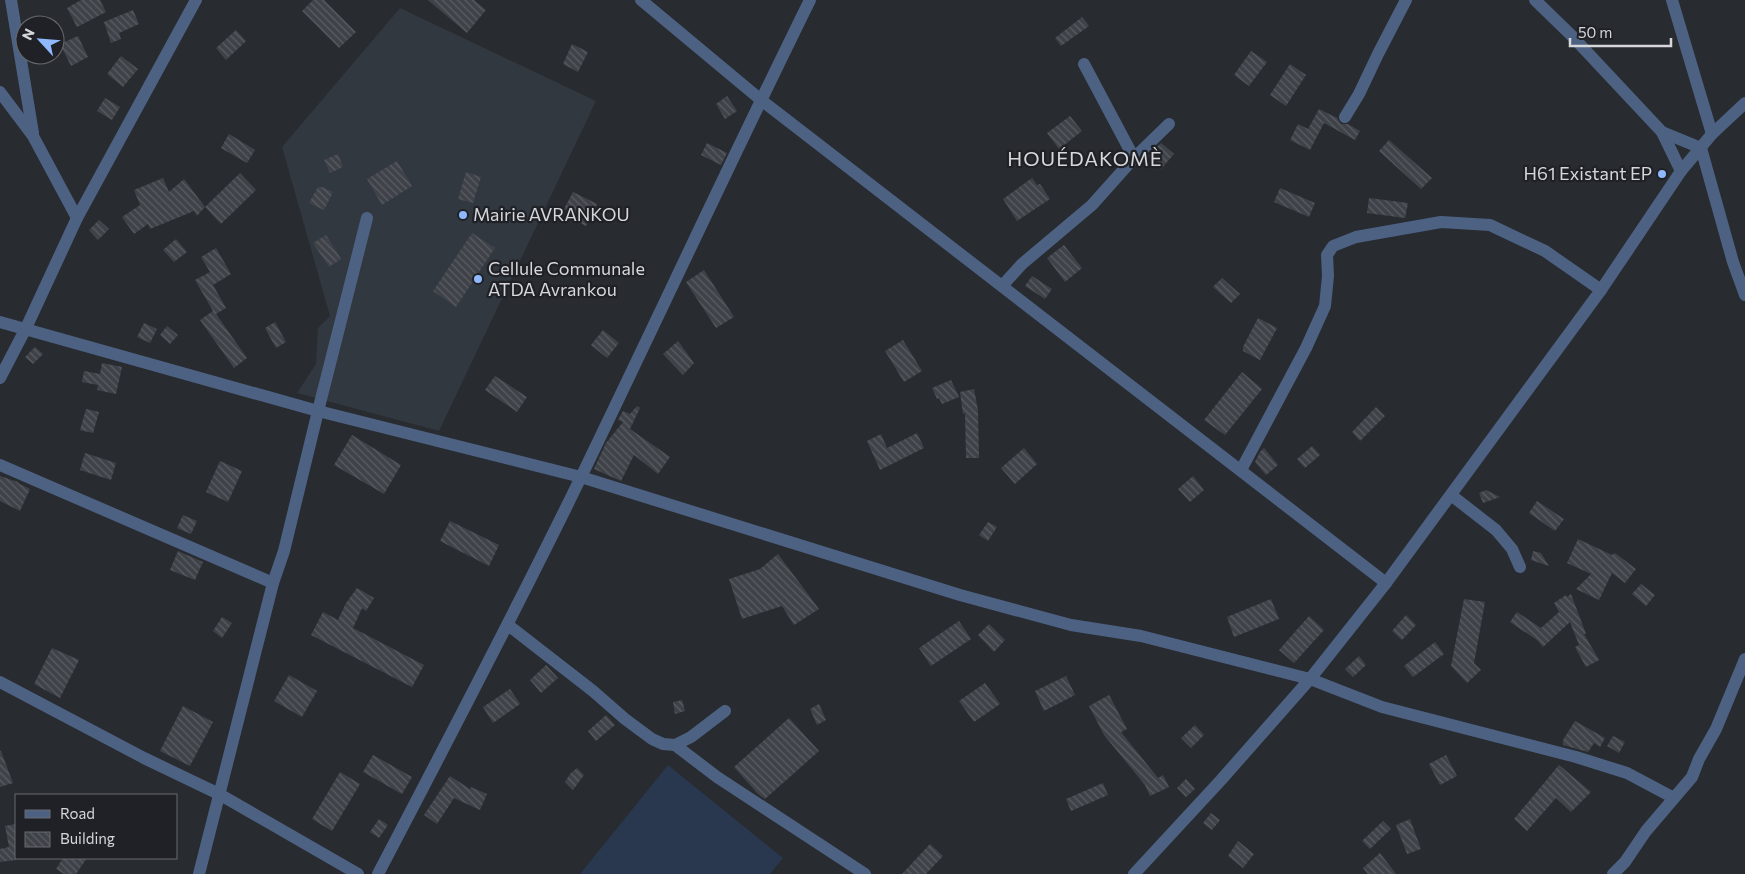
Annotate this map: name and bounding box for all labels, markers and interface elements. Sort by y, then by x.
north arrow [15,15,65,65]
scale bar [1570,15,1671,47]
text: 50 m [1578,23,1612,41]
text: N [18,26,38,43]
district label: HOUÉDAKOMÈ [1007,146,1163,170]
place label: H61 Existant EP [1524,162,1652,184]
marker: H61 Existant EP [1656,168,1668,180]
place label: Mairie AVRANKOU [473,203,630,225]
marker: Mairie AVRANKOU [457,209,469,221]
place label: Cellule Communale ATDA Avrankou [488,257,645,300]
marker: Cellule Communale ATDA Avrankou [472,273,484,285]
legend [15,794,178,859]
text: Road [60,804,95,822]
text: Building [60,829,115,847]

